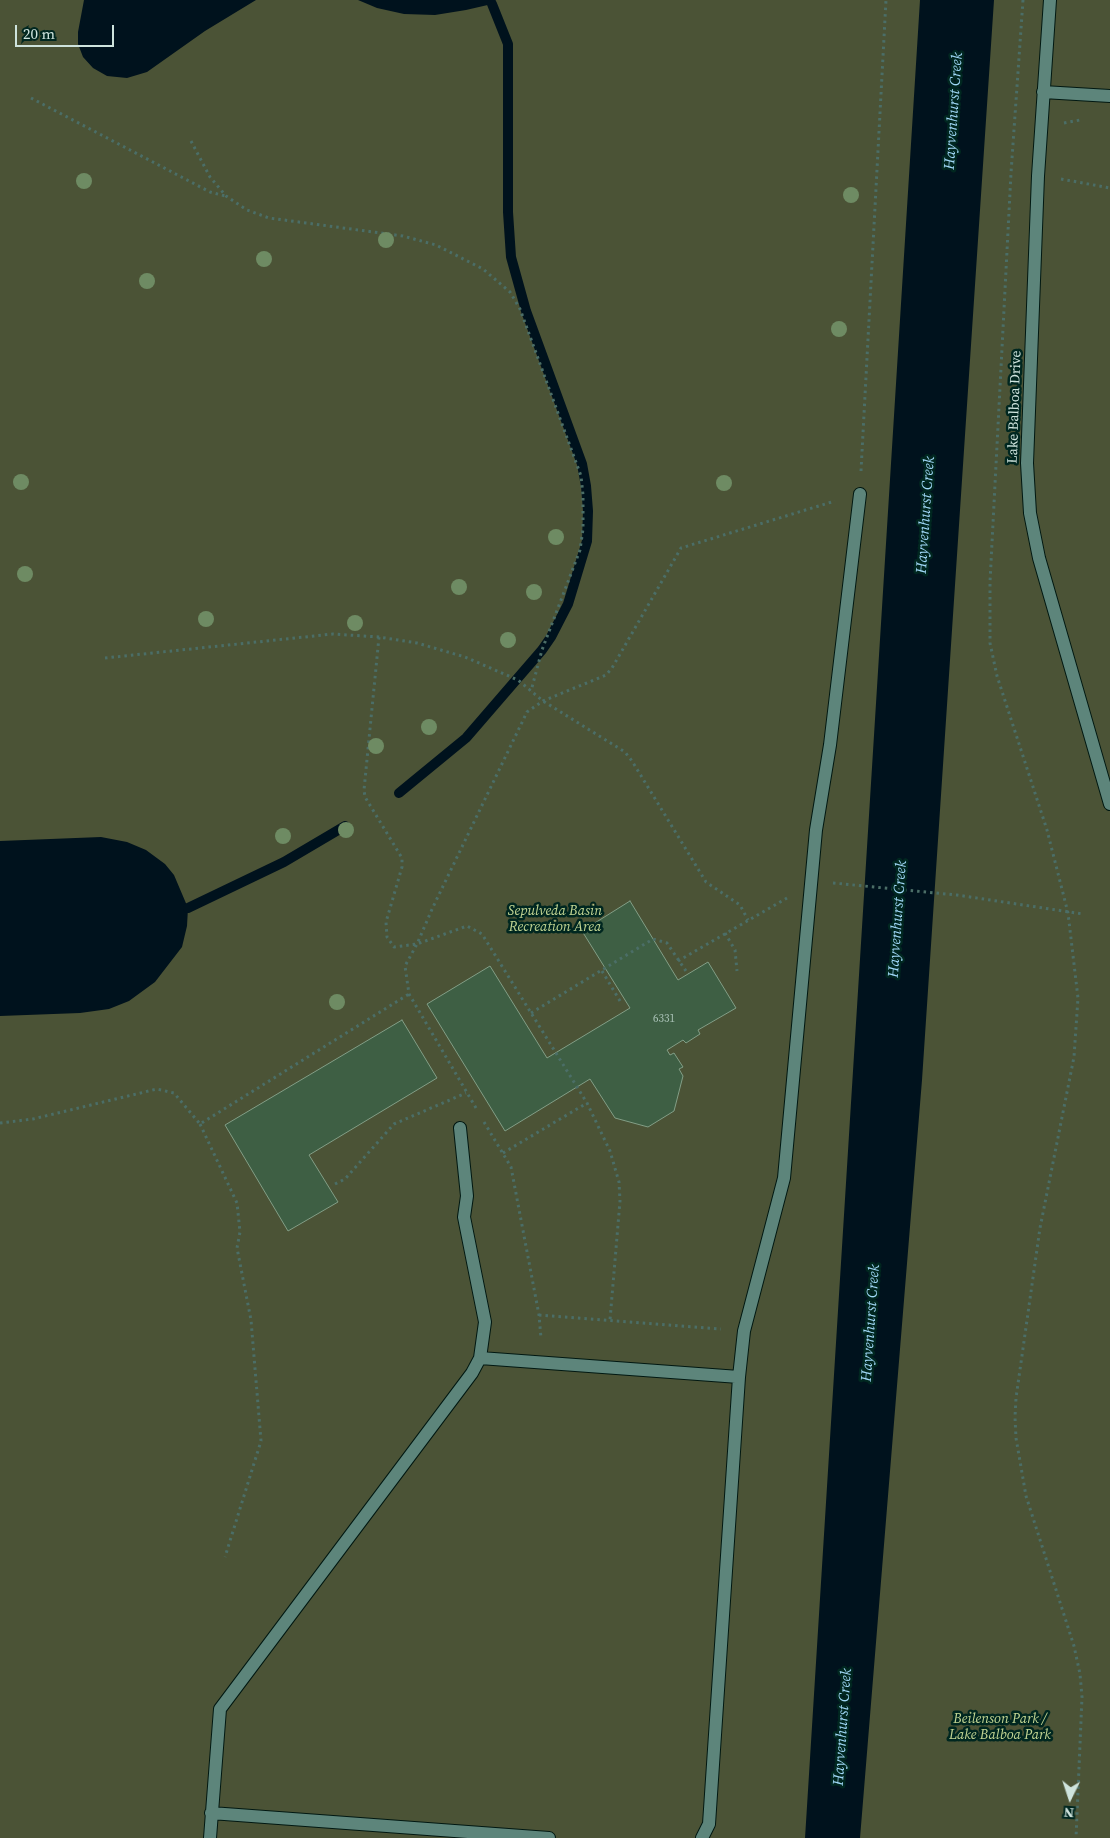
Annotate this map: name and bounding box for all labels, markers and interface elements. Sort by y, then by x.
scale bar [18,15,116,47]
text: 20 m [23,23,55,44]
water label: Hayvenhurst Creek [941,52,967,170]
street label: Lake Balboa Drive [1005,350,1025,464]
water label: Hayvenhurst Creek [913,456,939,574]
water label: Hayvenhurst Creek [885,860,911,978]
park label: Sepulveda Basin Recreation Area [508,903,602,936]
house number: 6331 [653,1012,675,1026]
water label: Hayvenhurst Creek [858,1264,884,1382]
water label: Hayvenhurst Creek [830,1668,856,1786]
park label: Beilenson Park / Lake Balboa Park [949,1711,1051,1744]
north arrow [1045,1773,1095,1823]
text: N [1063,1803,1075,1823]

